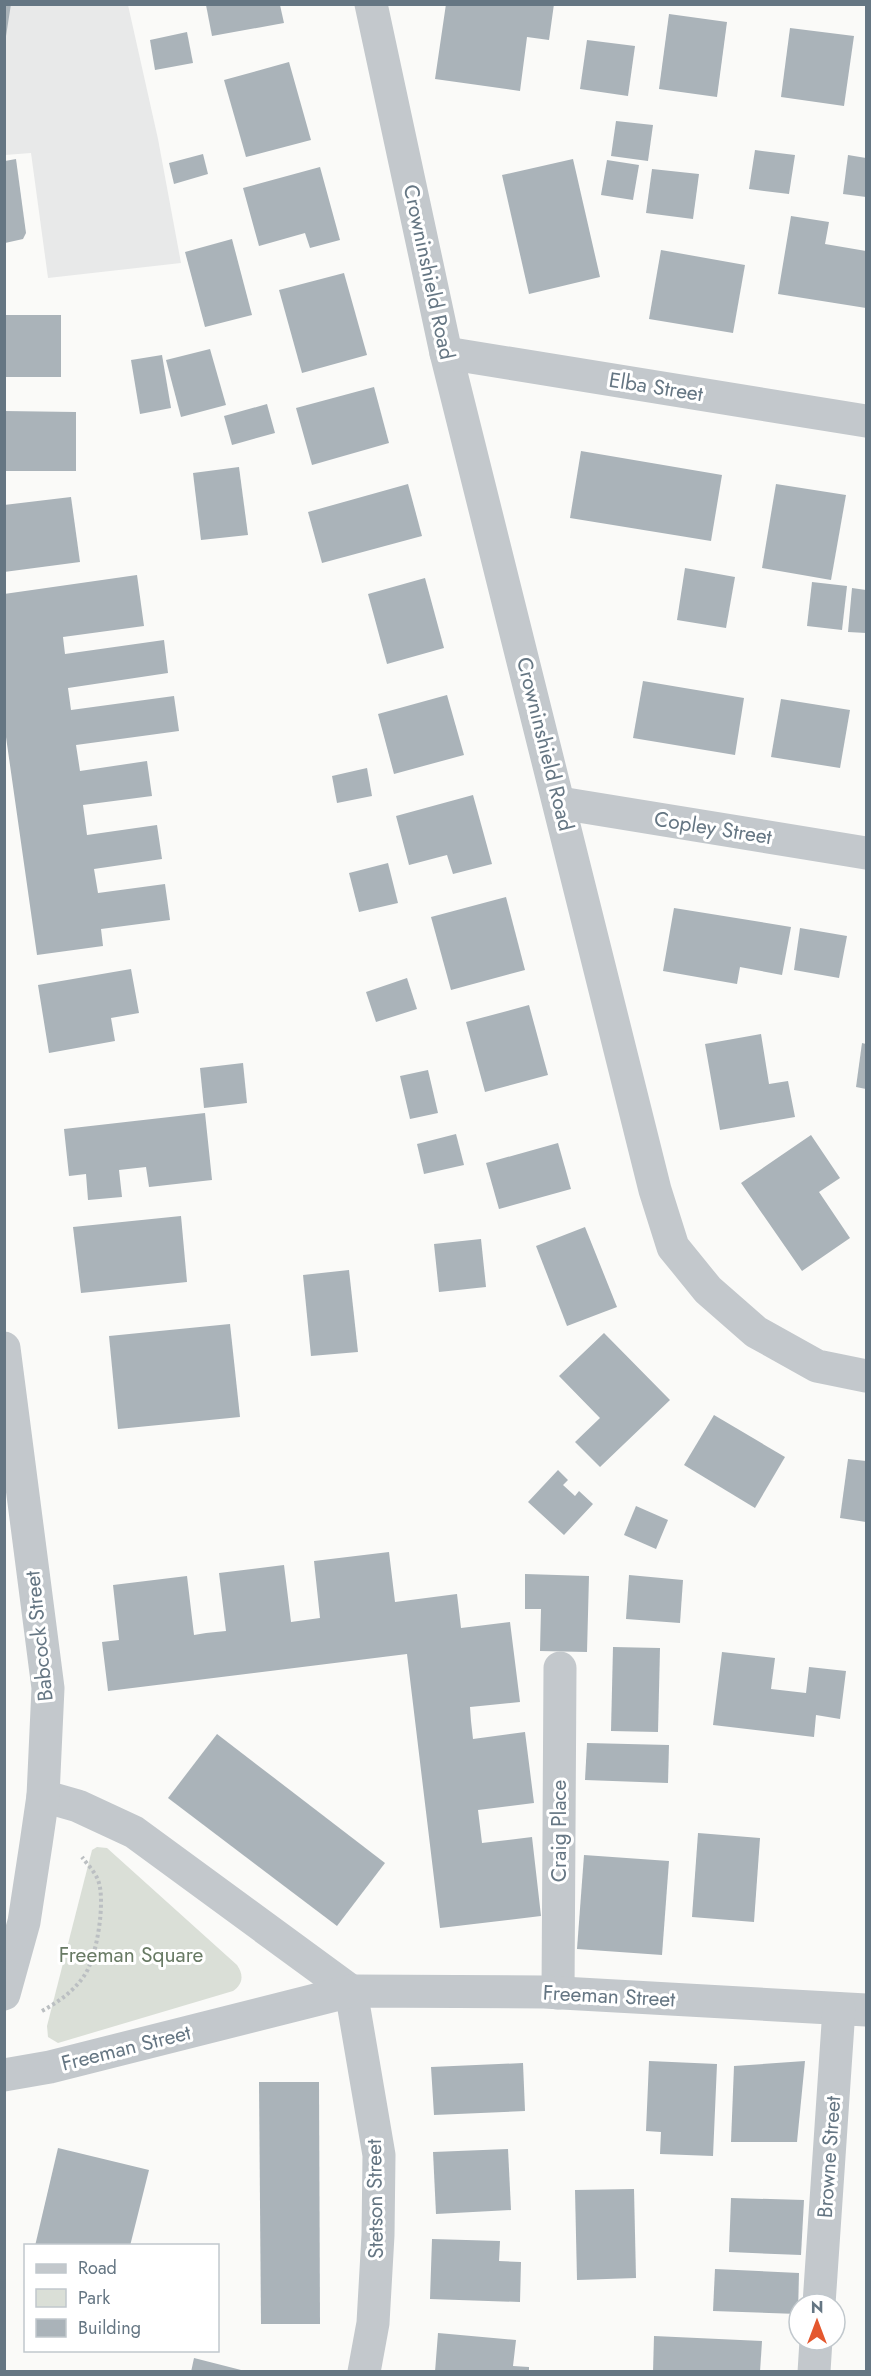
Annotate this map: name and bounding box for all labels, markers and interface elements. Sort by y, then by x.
street label: Crowninshield Road [396,182,462,362]
street label: Elba Street [607,365,705,409]
street label: Crowninshield Road [509,654,581,834]
street label: Copley Street [652,804,774,852]
street label: Babcock Street [17,1569,61,1703]
street label: Craig Place [544,1779,574,1882]
park label: Freeman Square [59,1940,204,1970]
street label: Freeman Street [542,1978,676,2014]
street label: Freeman Street [58,2017,194,2079]
street label: Browne Street [810,2095,848,2219]
street label: Stetson Street [359,2139,391,2259]
legend [24,2244,219,2352]
text: Road [78,2255,117,2281]
text: Park [78,2285,110,2311]
north arrow [787,2292,847,2352]
text: N [811,2296,823,2319]
text: Building [78,2315,141,2341]

